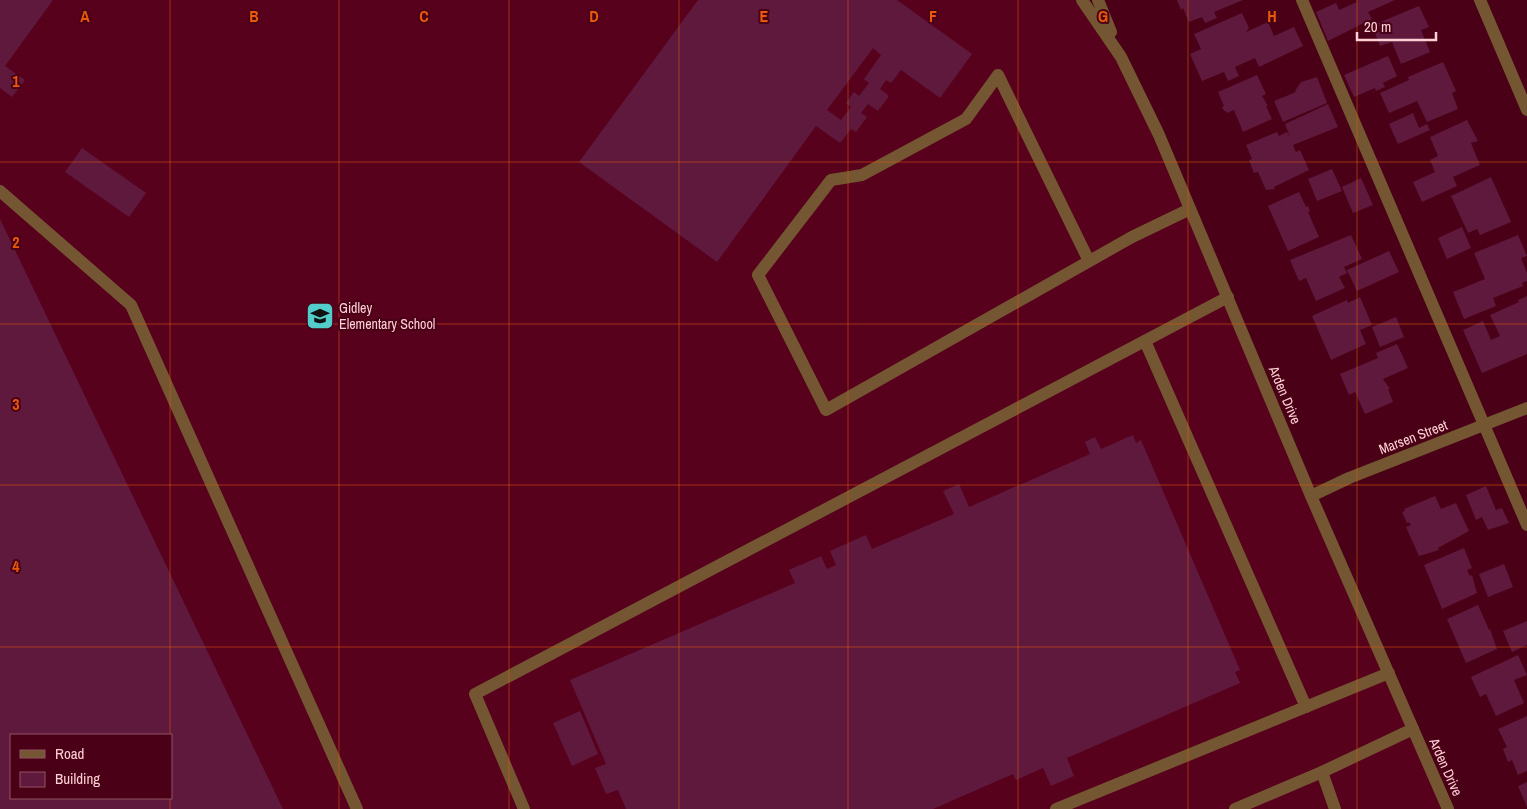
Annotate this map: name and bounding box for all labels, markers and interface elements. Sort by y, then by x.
text: A [80,5,90,27]
text: B [249,5,259,27]
text: C [419,5,429,27]
text: D [589,5,599,27]
text: E [760,5,769,27]
text: F [929,5,937,27]
text: G [1098,5,1108,27]
text: H [1267,5,1277,27]
scale bar [1357,10,1436,42]
text: 20 m [1364,16,1391,37]
text: 1 [12,70,20,92]
text: 2 [12,231,20,253]
place label: Gidley Elementary School [339,299,435,333]
school or university icon: Gidley Elementary School [305,301,335,331]
street label: Arden Drive [1264,362,1305,427]
text: 3 [12,393,20,415]
street label: Marsen Street [1376,416,1450,458]
text: 4 [12,555,20,577]
legend [10,734,172,799]
street label: Arden Drive [1425,734,1467,799]
text: Road [55,743,84,764]
text: Building [55,768,100,789]

